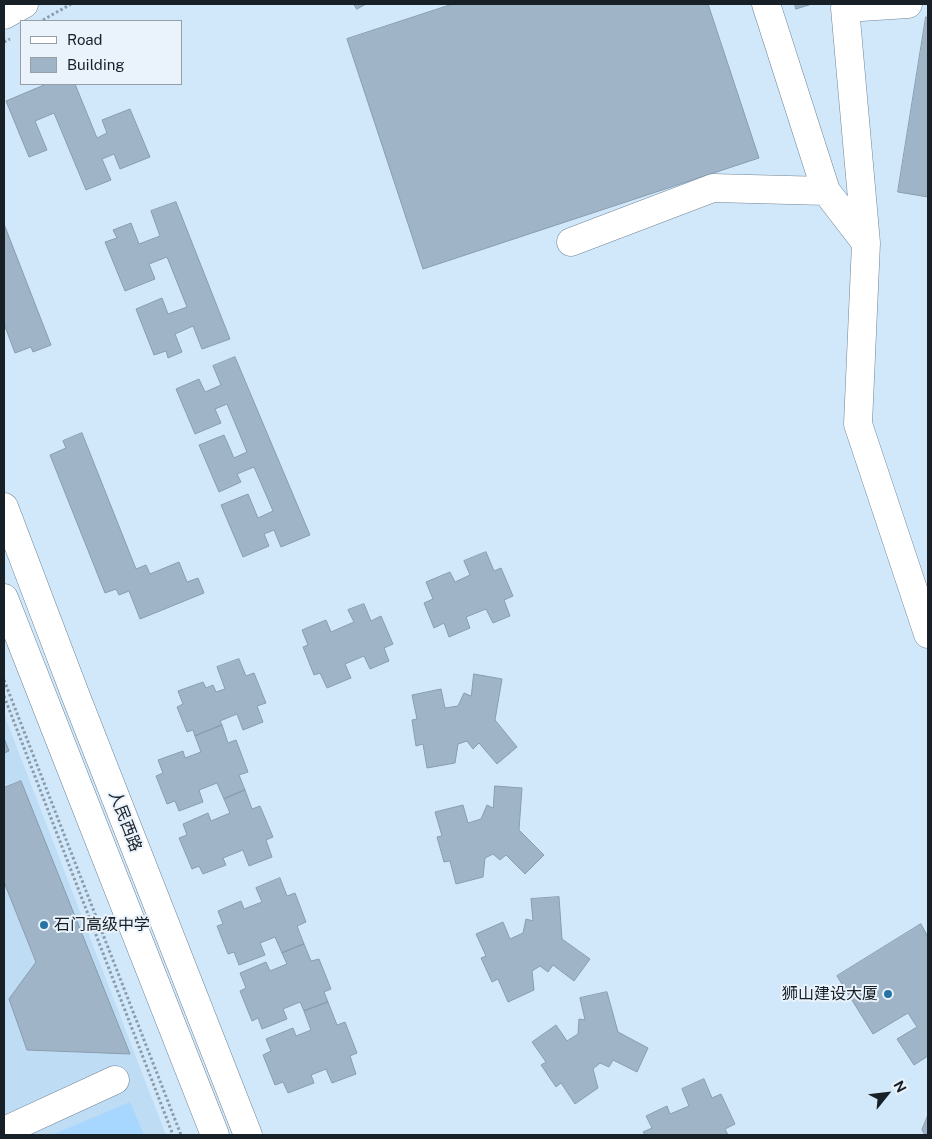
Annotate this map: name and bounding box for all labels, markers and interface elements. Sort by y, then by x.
legend [20,20,182,85]
text: Road [67,31,103,48]
text: Building [67,56,125,73]
street label: 人民西路 [105,788,145,854]
place label: 石门高级中学 [54,915,150,935]
marker: 石门高级中学 [38,919,50,931]
place label: 狮山建设大厦 [782,984,878,1004]
marker: 狮山建设大厦 [882,988,894,1000]
north arrow [862,1069,912,1119]
text: N [890,1078,910,1095]

